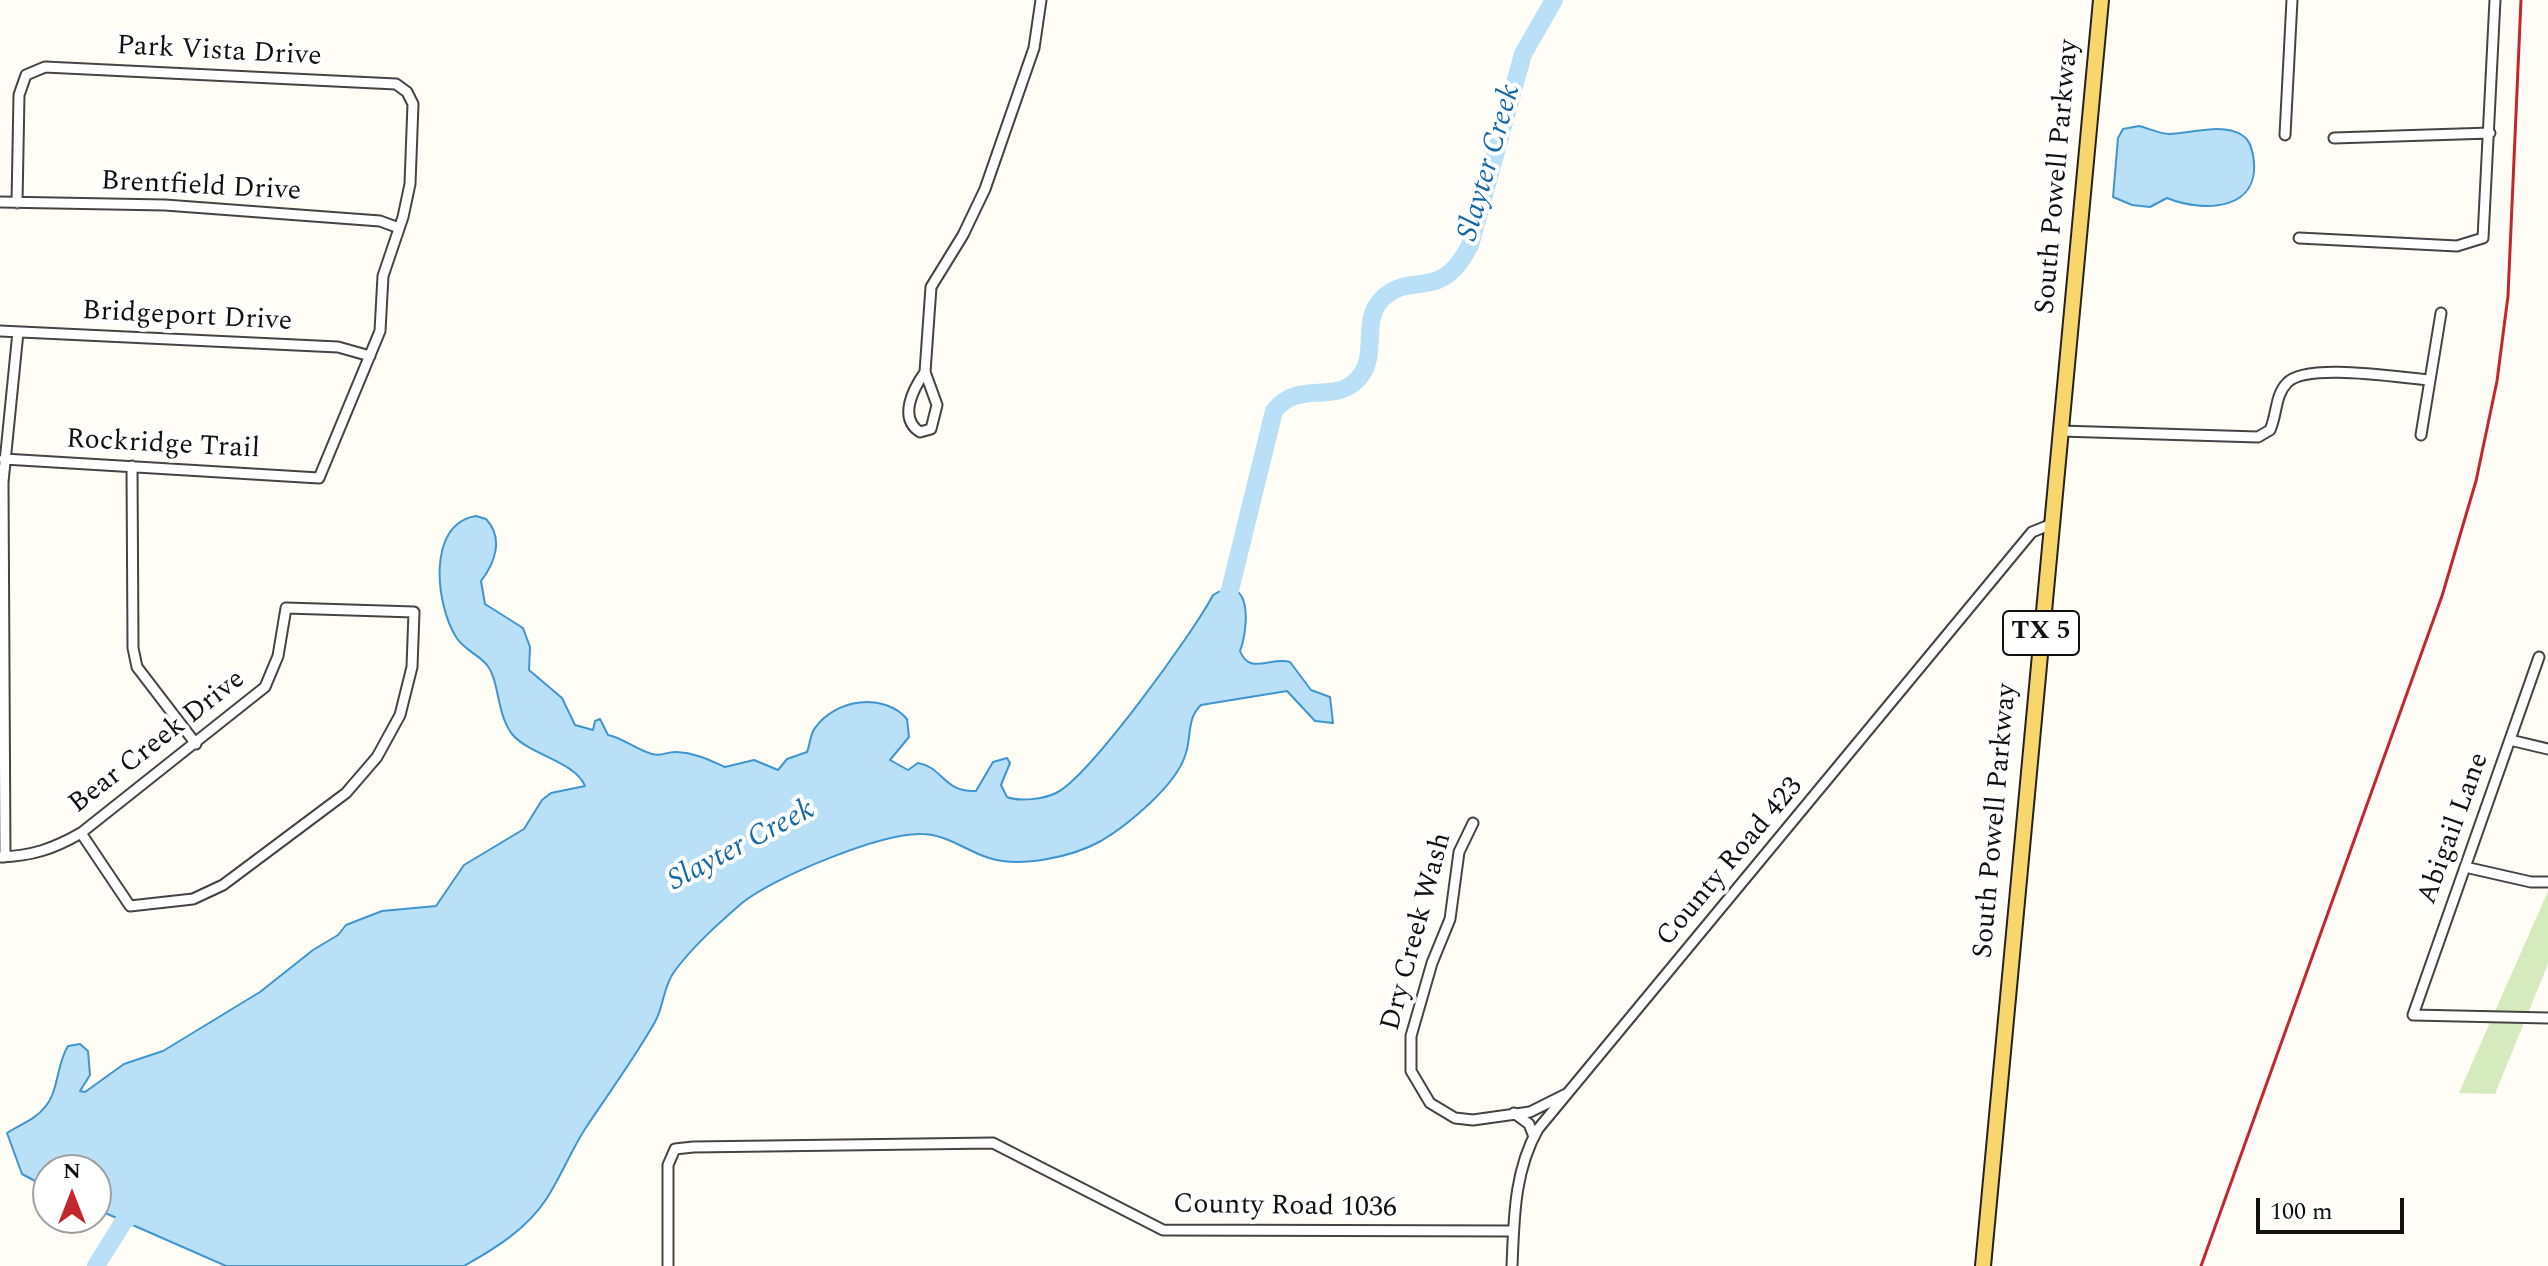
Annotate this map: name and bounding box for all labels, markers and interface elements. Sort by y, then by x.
street label: Park Vista Drive [116,31,322,75]
street label: South Powell Parkway [2030,38,2088,316]
water label: Slayter Creek [1452,81,1530,245]
street label: Brentfield Drive [100,166,302,210]
street label: Bridgeport Drive [81,296,293,340]
street label: Rockridge Trail [65,424,261,468]
road number: TX 5 [2003,611,2079,655]
street label: Bear Creek Drive [63,664,253,822]
street label: South Powell Parkway [1968,682,2026,960]
street label: Abigail Lane [2412,749,2498,909]
street label: County Road 423 [1651,772,1811,954]
water label: Slayter Creek [662,793,822,901]
street label: Dry Creek Wash [1375,829,1461,1035]
north arrow [32,1154,112,1234]
text: N [63,1155,81,1188]
scale bar [2260,1182,2408,1232]
street label: County Road 1036 [1173,1189,1397,1227]
text: 100 m [2270,1194,2333,1230]

